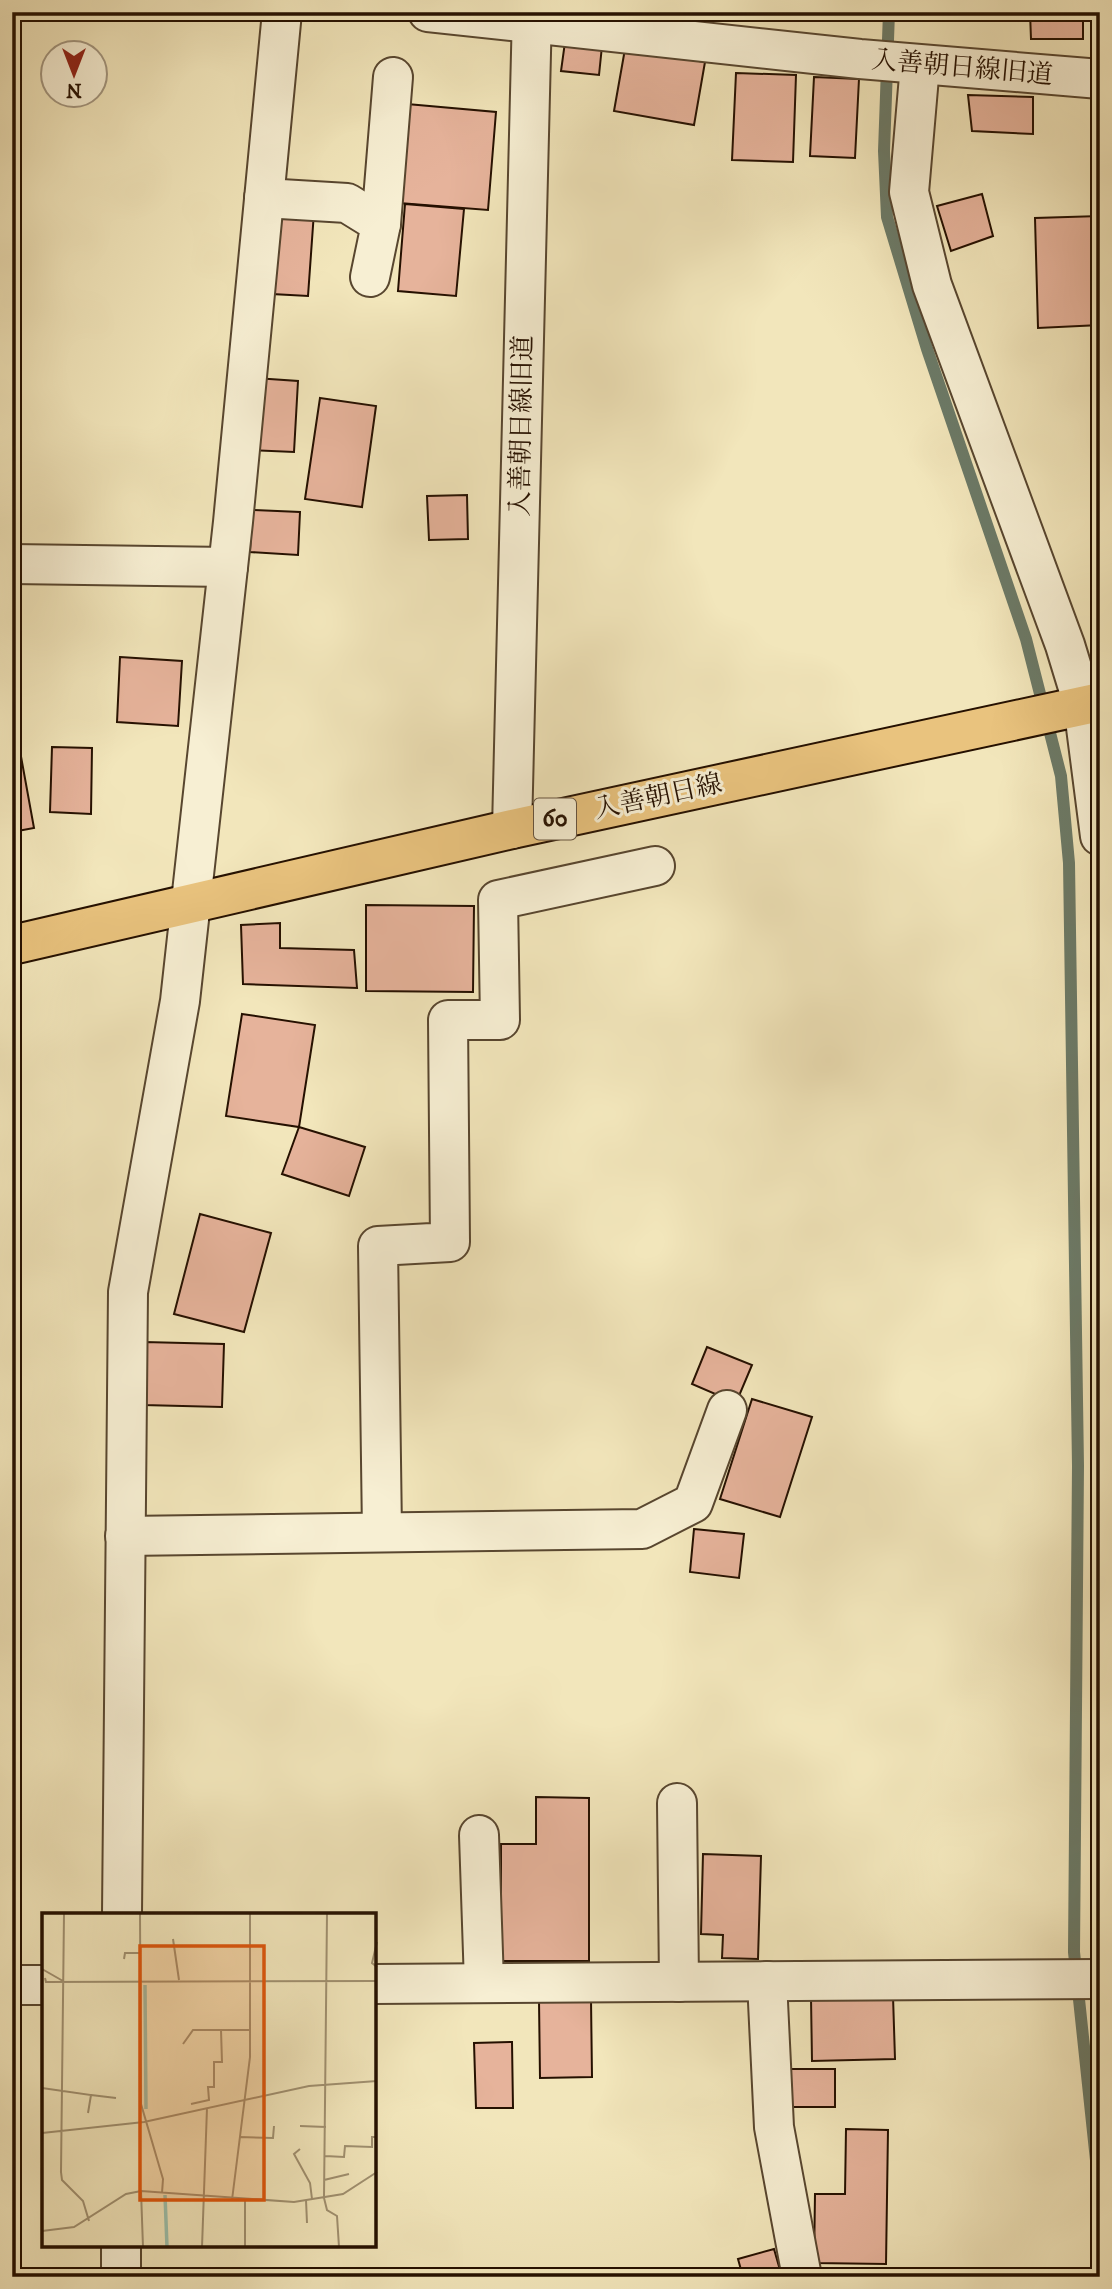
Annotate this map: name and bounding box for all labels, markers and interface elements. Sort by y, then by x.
north arrow [38,38,108,108]
street label: 入善朝日線旧道 [870,44,1054,92]
text: N [66,78,82,101]
street label: 入善朝日線旧道 [504,335,540,517]
street label: 入善朝日線 [591,767,725,827]
road number: 60 [534,798,576,840]
inset map [42,1913,376,2247]

